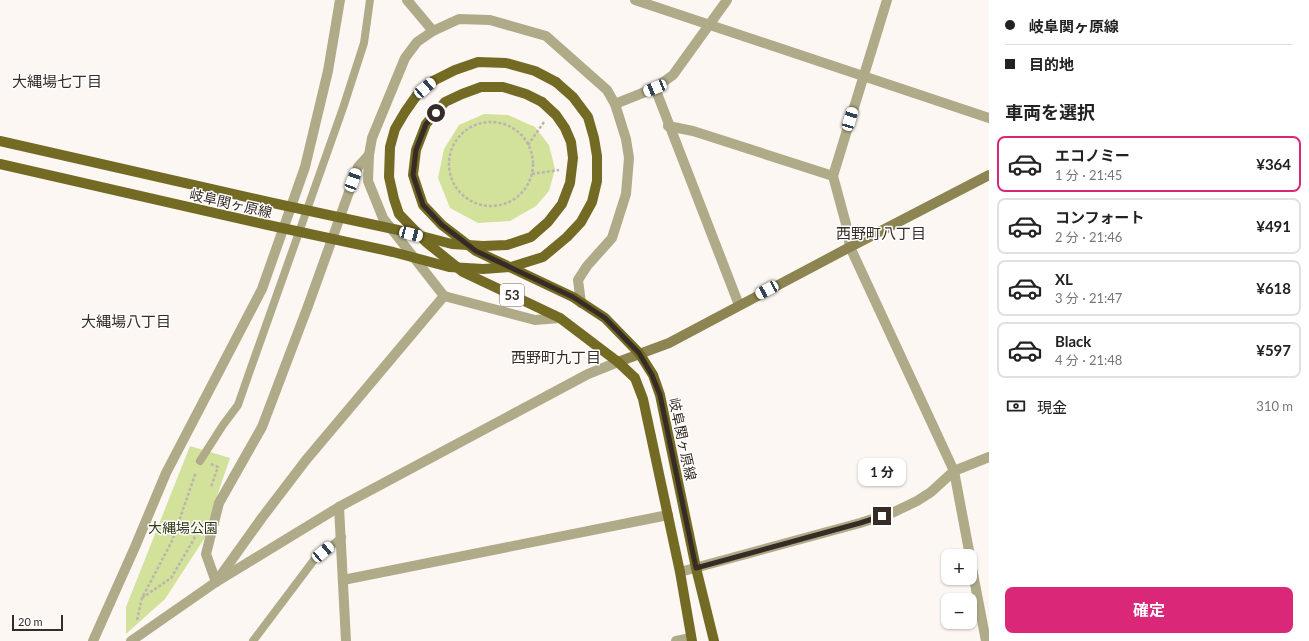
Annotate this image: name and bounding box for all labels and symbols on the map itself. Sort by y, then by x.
district label: 大縄場七丁目 [12,72,102,90]
car [412,76,438,100]
car [642,78,668,98]
route start [427,104,445,122]
car [841,106,859,132]
car [343,167,363,193]
street label: 岐阜関ヶ原線 [188,185,274,221]
district label: 西野町八丁目 [836,224,926,242]
car [398,225,424,243]
car [754,279,780,301]
road number: 53 [500,284,524,306]
district label: 大縄場八丁目 [81,312,171,330]
district label: 西野町九丁目 [511,348,601,366]
street label: 岐阜関ヶ原線 [666,396,700,482]
callout: 1 分 [858,458,906,486]
route end [873,507,891,525]
park label: 大縄場公園 [148,519,218,536]
car [310,540,336,564]
scale bar [12,613,63,632]

